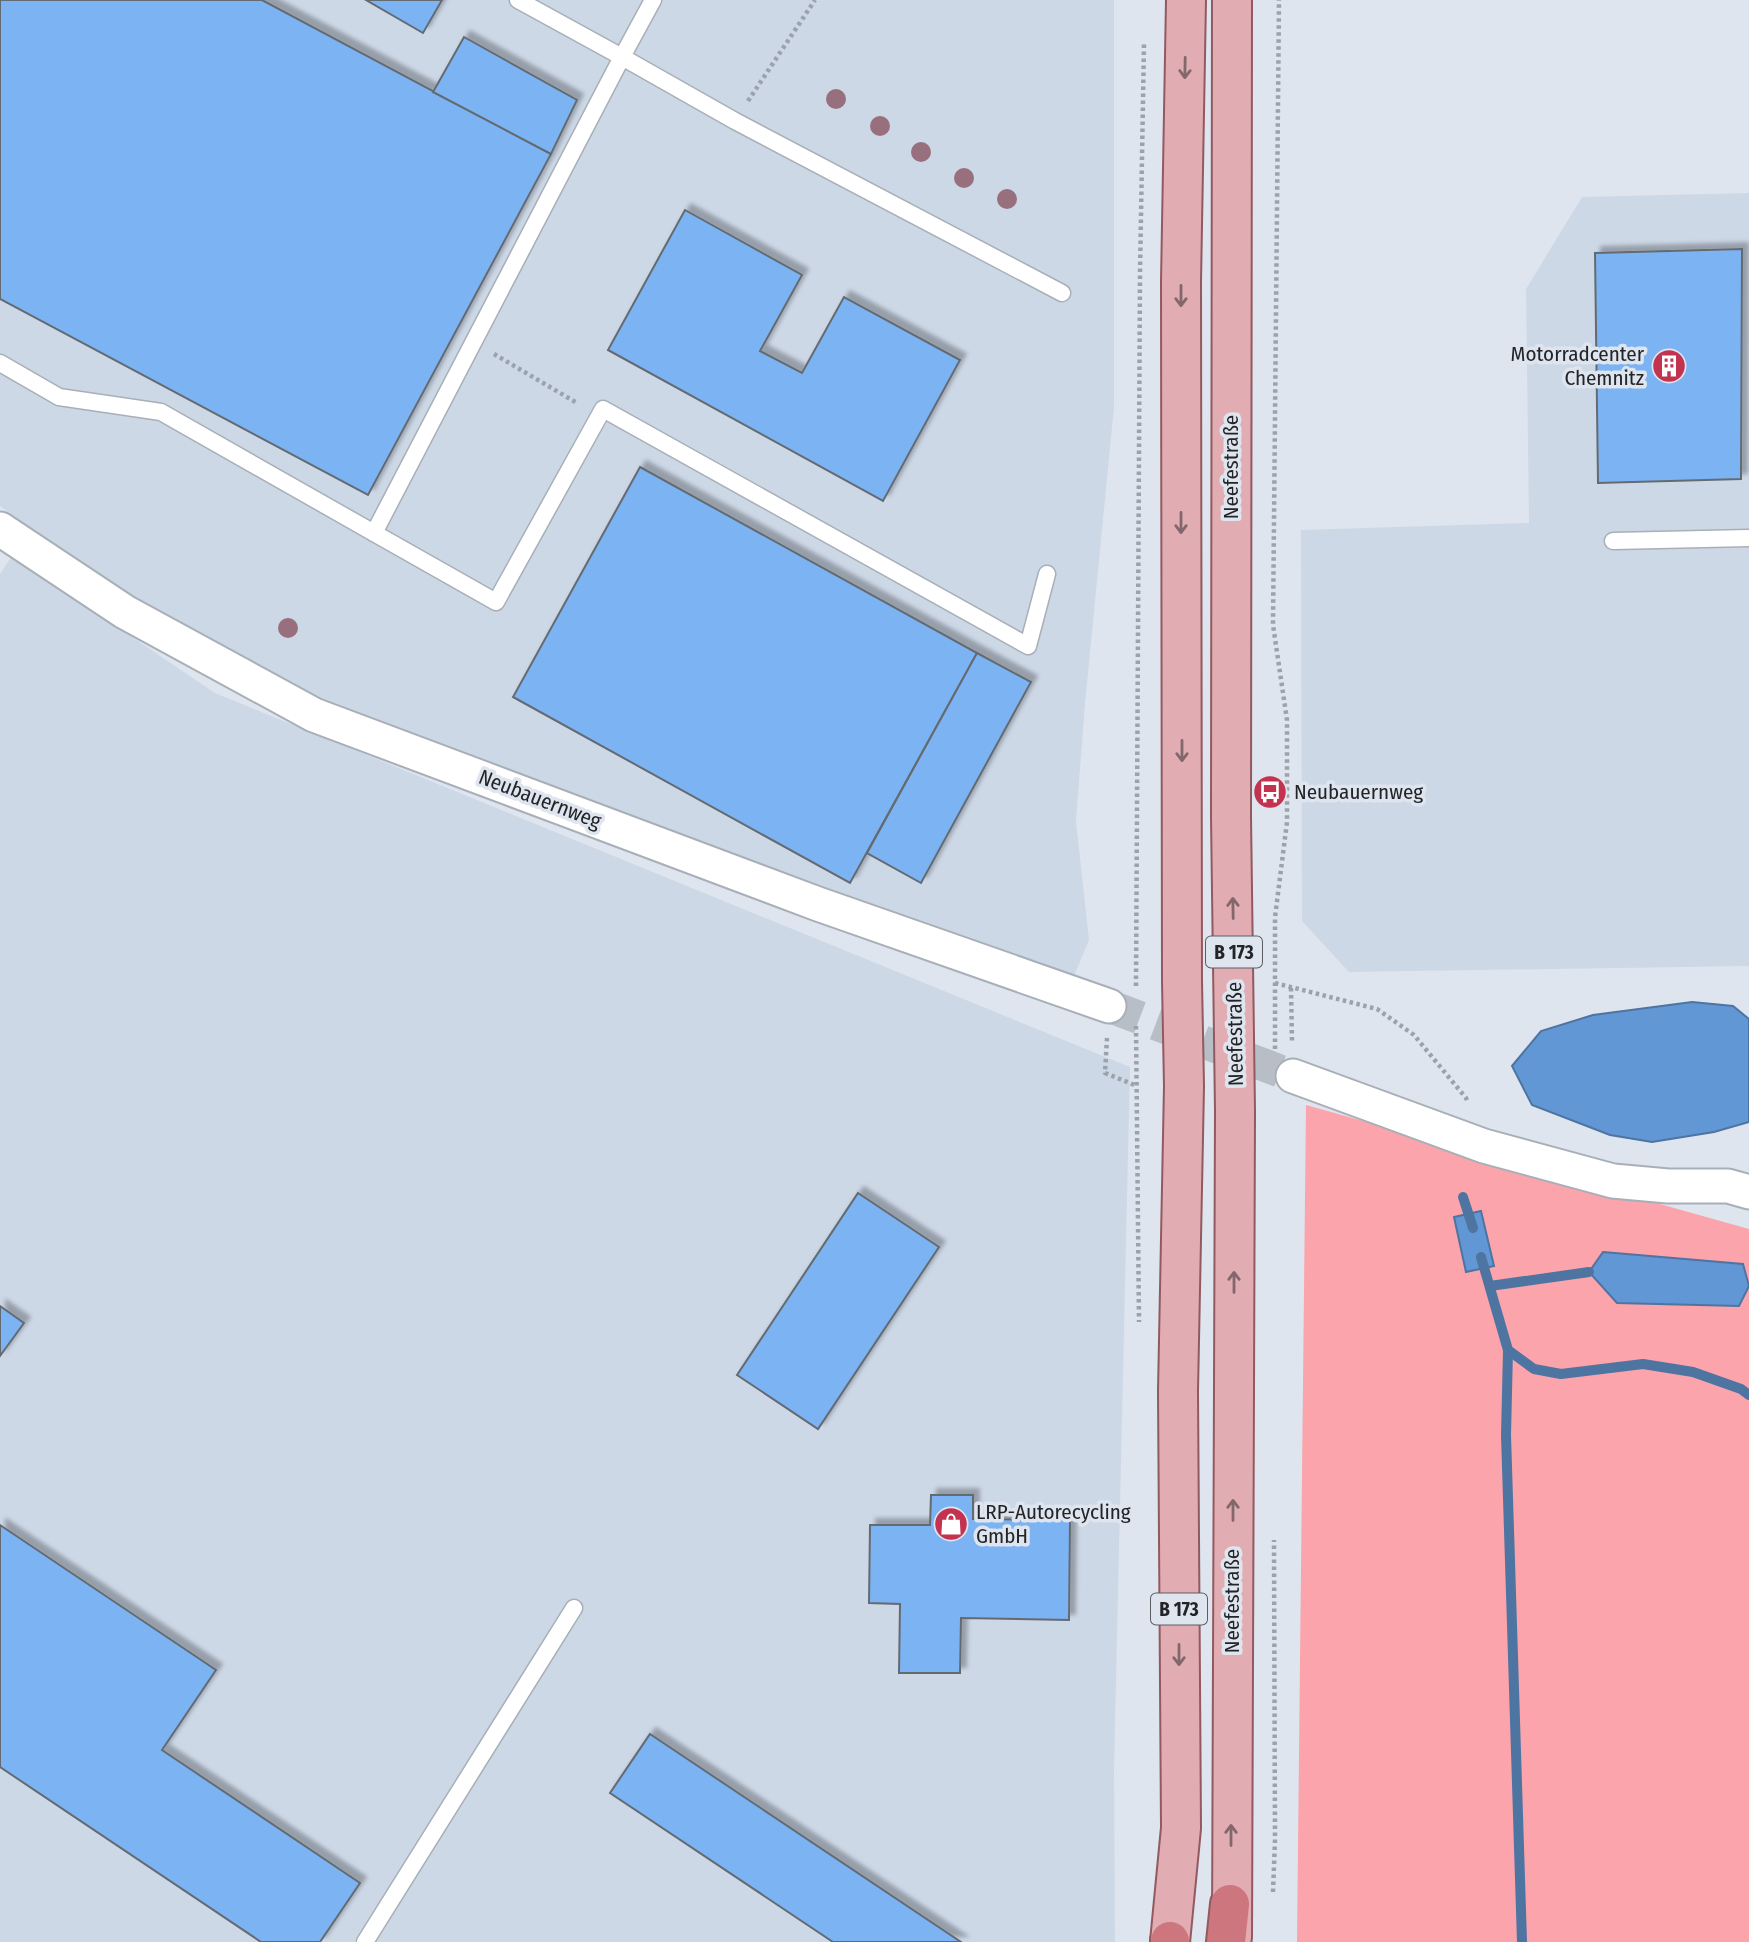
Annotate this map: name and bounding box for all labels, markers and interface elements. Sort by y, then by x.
one-way arrow [1178,56,1192,79]
one-way arrow [1174,284,1188,307]
place label: Motorradcenter Chemnitz [1511,341,1645,391]
building icon: Motorradcenter Chemnitz [1650,347,1688,385]
street label: Neefestraße [1218,415,1244,519]
one-way arrow [1174,511,1188,534]
one-way arrow [1175,739,1189,762]
street label: Neubauernweg [475,764,605,834]
bus stop icon: Neubauernweg [1251,773,1289,811]
place label: Neubauernweg [1294,779,1423,805]
one-way arrow [1226,897,1240,920]
road number: B 173 [1206,936,1262,968]
street label: Neefestraße [1221,982,1249,1086]
one-way arrow [1227,1271,1241,1294]
place label: LRP-Autorecycling GmbH [976,1499,1131,1549]
one-way arrow [1226,1499,1240,1522]
shop icon: LRP-Autorecycling GmbH [932,1505,970,1543]
street label: Neefestraße [1219,1549,1245,1653]
road number: B 173 [1151,1594,1207,1624]
one-way arrow [1172,1643,1186,1666]
one-way arrow [1224,1824,1238,1847]

